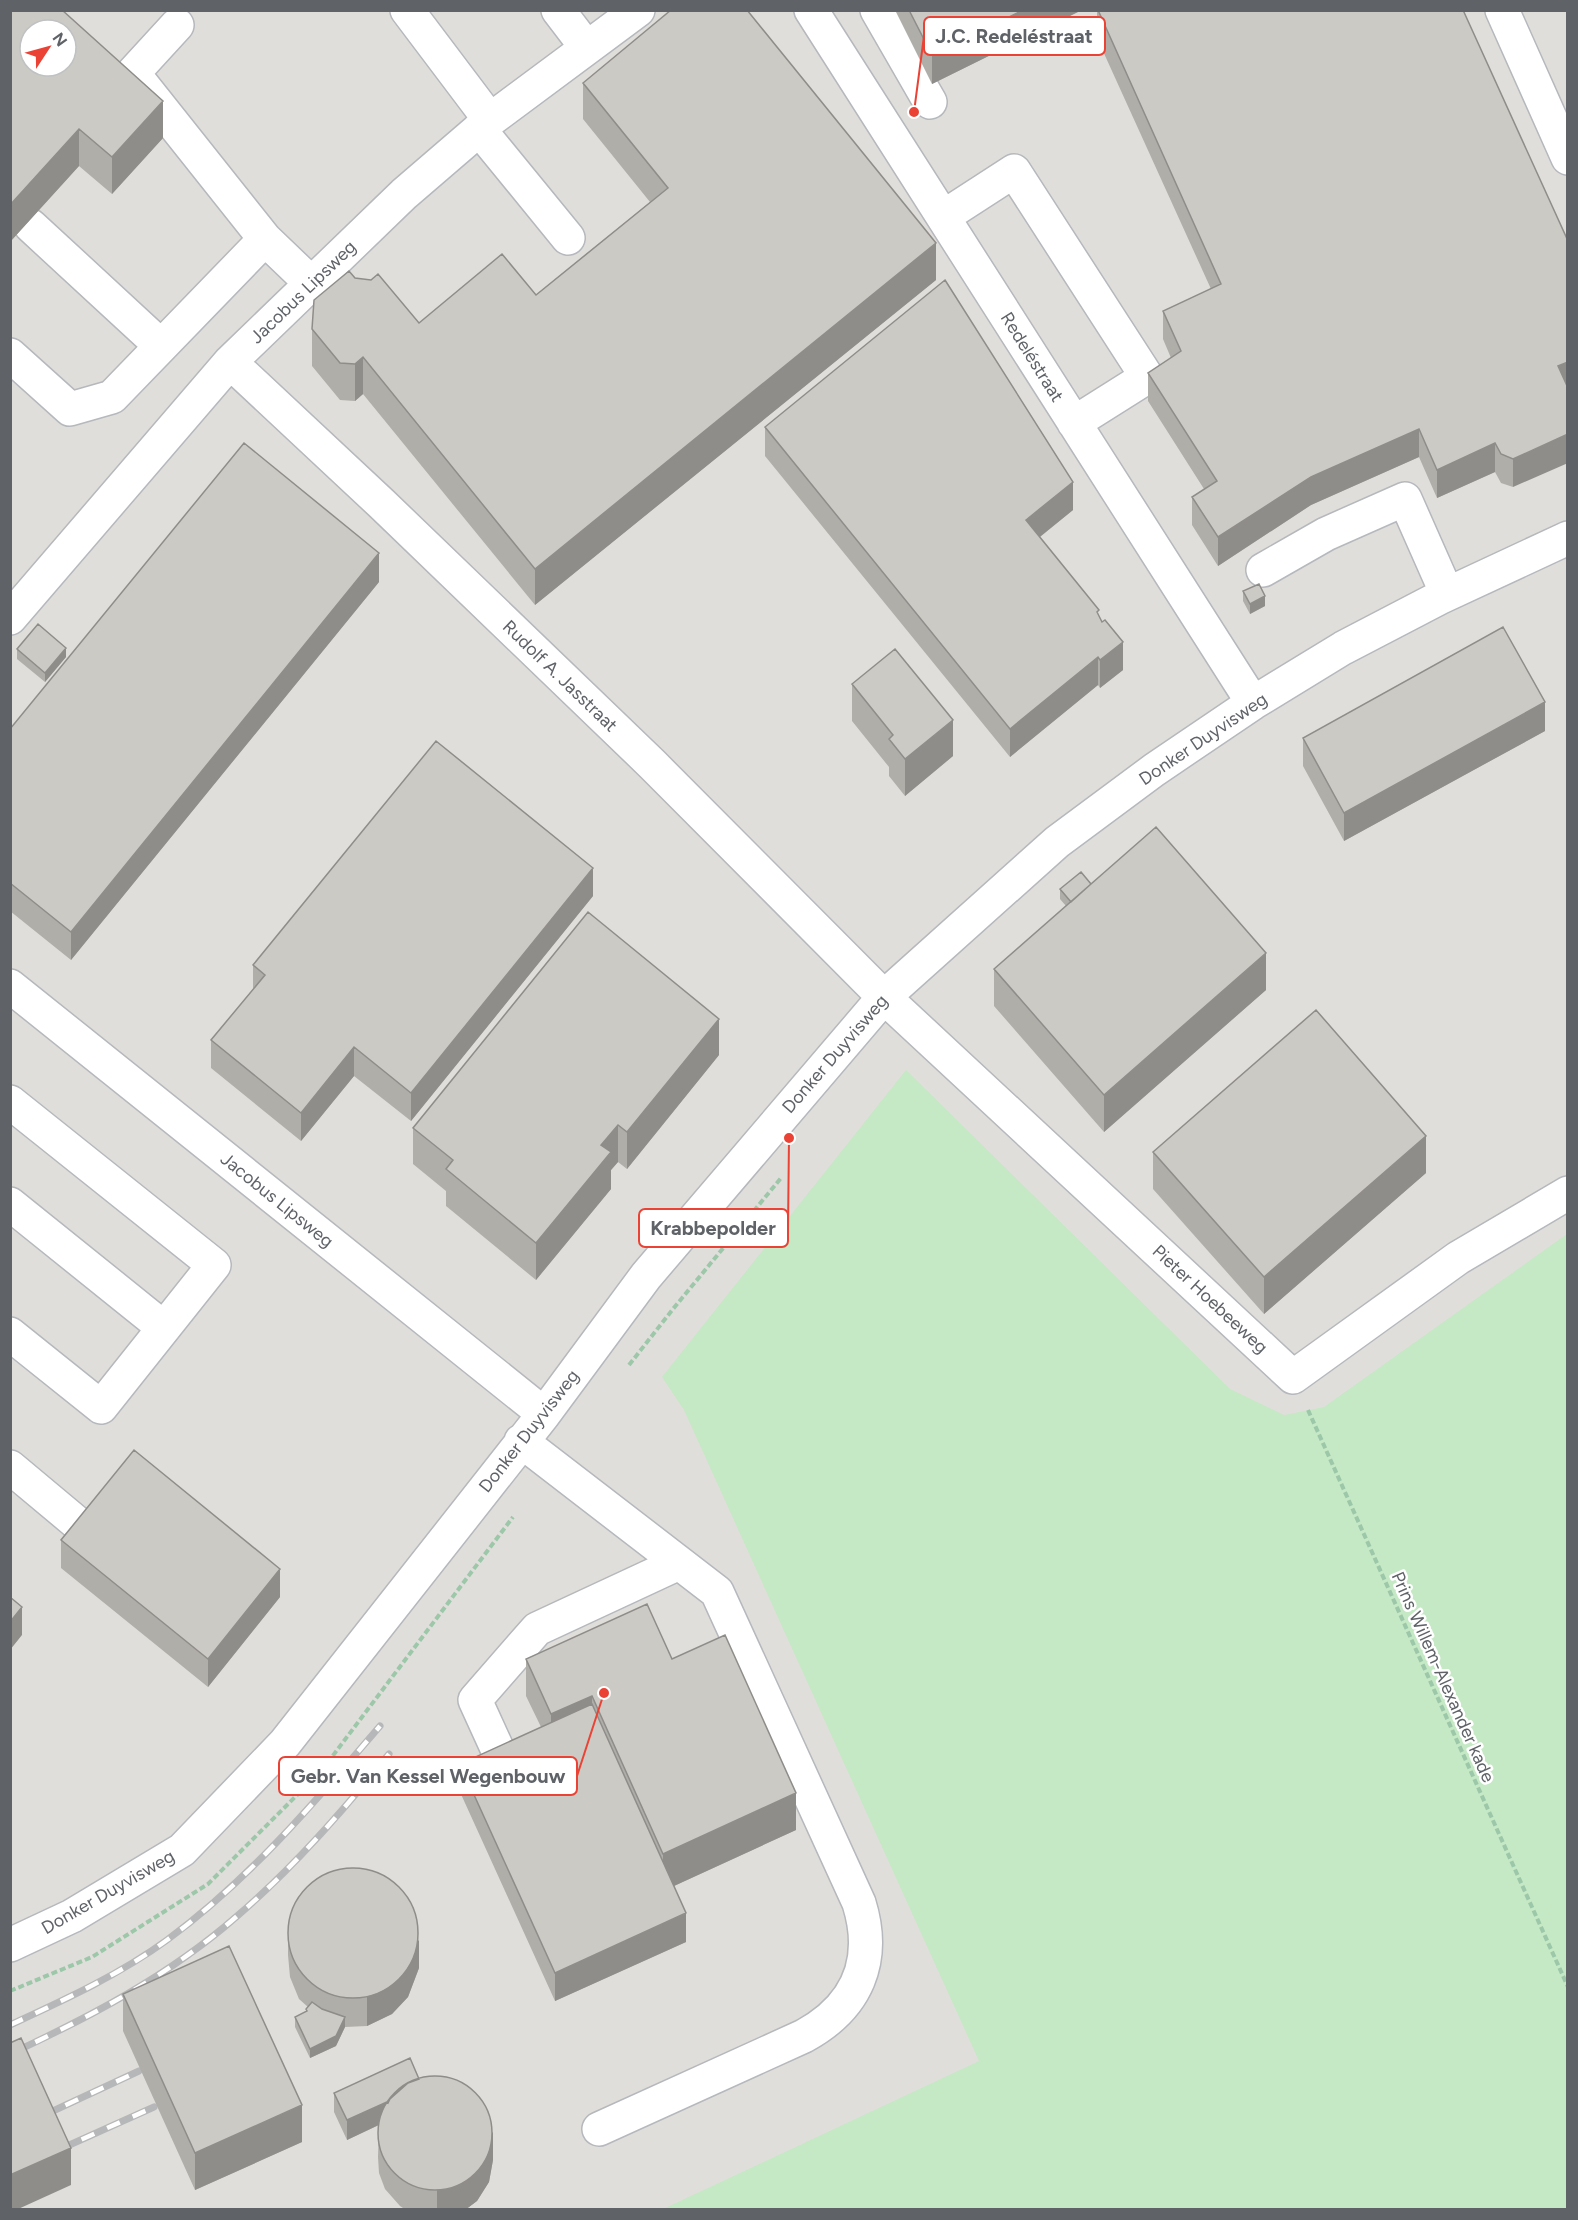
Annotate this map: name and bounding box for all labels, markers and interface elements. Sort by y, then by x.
callout: J.C. Redeléstraat [924,17,1105,55]
north arrow [18,18,78,78]
text: J.C. Redeléstraat [935,24,1093,48]
text: N [48,29,71,50]
street label: Jacobus Lipsweg [245,236,361,348]
street label: Redeléstraat [996,308,1068,406]
street label: Rudolf A. Jasstraat [498,616,622,736]
street label: Donker Duyvisweg [1135,688,1271,790]
street label: Donker Duyvisweg [778,990,892,1118]
street label: Jacobus Lipsweg [216,1148,338,1252]
callout: Krabbepolder [639,1209,788,1247]
text: Krabbepolder [650,1216,776,1240]
street label: Pieter Hoebeeweg [1148,1240,1272,1358]
street label: Donker Duyvisweg [474,1365,584,1497]
street label: Prins Willem-Alexander kade [1387,1568,1500,1786]
callout: Gebr. Van Kessel Wegenbouw [279,1757,577,1795]
text: Gebr. Van Kessel Wegenbouw [291,1764,566,1788]
street label: Donker Duyvisweg [38,1845,178,1939]

